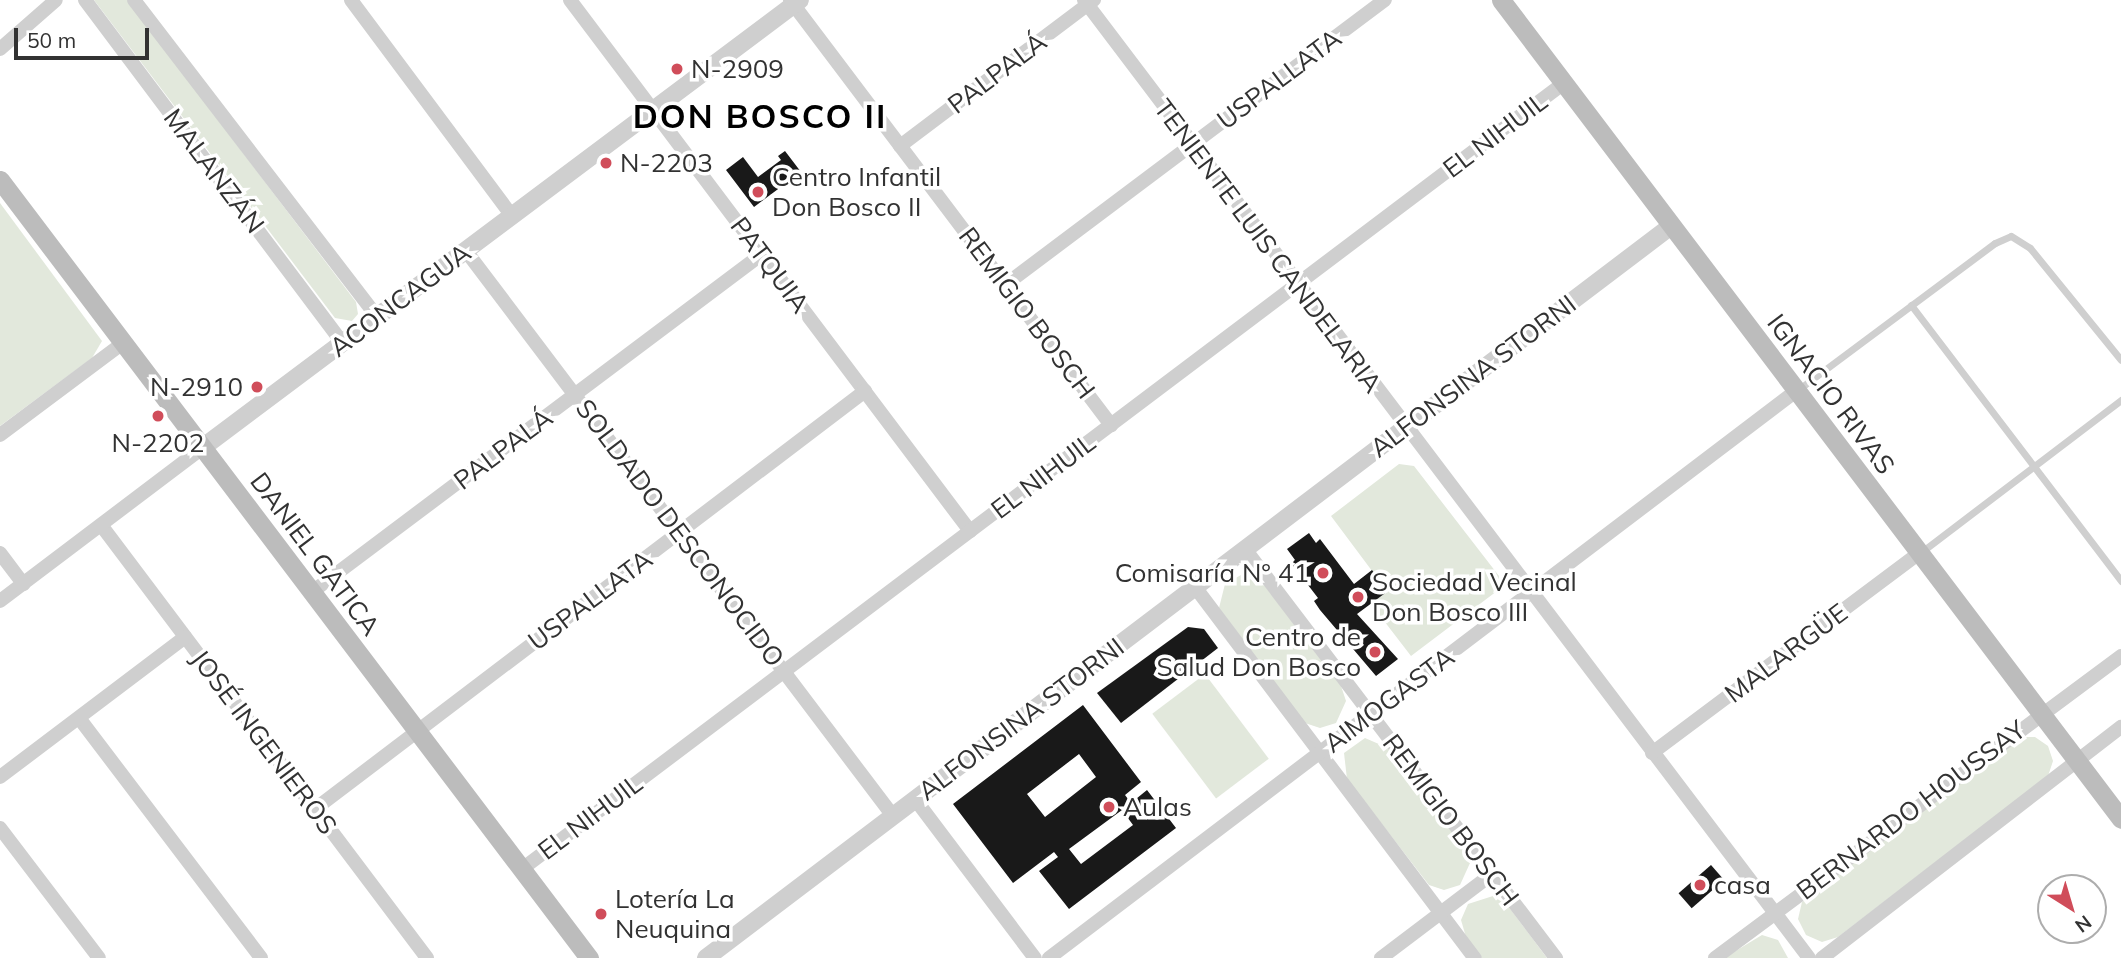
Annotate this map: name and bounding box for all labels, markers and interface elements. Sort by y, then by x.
scale bar [18,14,152,58]
street label: USPALLATA [1211,22,1347,136]
street label: PALPALÁ [942,26,1052,120]
text: 50 m [27,27,76,53]
place label: N-2909 [691,53,784,85]
marker: N-2909 [669,61,685,77]
street label: EL NIHUIL [1437,86,1553,184]
street label: TENIENTE LUIS CANDELARIA [1148,93,1388,399]
district label: DON BOSCO II [634,96,886,136]
street label: MALANZÁN [157,103,271,239]
place label: N-2203 [620,147,713,179]
marker: N-2203 [598,155,614,171]
place label: Centro Infantil Don Bosco II [772,161,941,222]
marker: Centro Infantil Don Bosco II [750,184,766,200]
street label: PATQUIA [724,211,816,319]
street label: REMIGIO BOSCH [952,221,1102,405]
street label: ACONCAGUA [323,237,477,363]
street label: ALFONSINA STORNI [1364,288,1582,464]
street label: IGNACIO RIVAS [1761,308,1901,480]
place label: N-2910 [150,371,243,403]
marker: N-2910 [249,379,265,395]
street label: SOLDADO DESCONOCIDO [569,393,791,673]
street label: PALPALÁ [448,402,558,496]
marker: N-2202 [150,408,166,424]
place label: N-2202 [112,427,204,459]
street label: EL NIHUIL [985,427,1101,525]
street label: DANIEL GATICA [244,466,386,642]
street label: USPALLATA [522,543,658,657]
place label: Comisaría N° 41 [1115,557,1309,589]
marker: Comisaría N° 41 [1315,565,1331,581]
place label: Sociedad Vecinal Don Bosco III [1372,566,1577,628]
marker: Sociedad Vecinal Don Bosco III [1350,589,1366,605]
street label: MALARGÜE [1719,597,1853,709]
place label: Centro de Salud Don Bosco [1156,621,1361,682]
street label: ALFONSINA STORNI [912,631,1130,807]
street label: AIMOGASTA [1318,641,1460,759]
street label: JOSÉ INGENIEROS [184,644,344,840]
marker: Centro de Salud Don Bosco [1367,644,1383,660]
street label: BERNARDO HOUSSAY [1790,714,2032,906]
street label: REMIGIO BOSCH [1376,728,1526,912]
street label: EL NIHUIL [532,768,648,866]
place label: Aulas [1123,791,1192,823]
marker: Aulas [1101,799,1117,815]
place label: casa [1714,869,1771,901]
north arrow [2037,874,2107,944]
marker: casa [1692,877,1708,893]
place label: Lotería La Neuquina [615,883,735,944]
marker: Lotería La Neuquina [593,906,609,922]
text: N [2070,910,2096,938]

